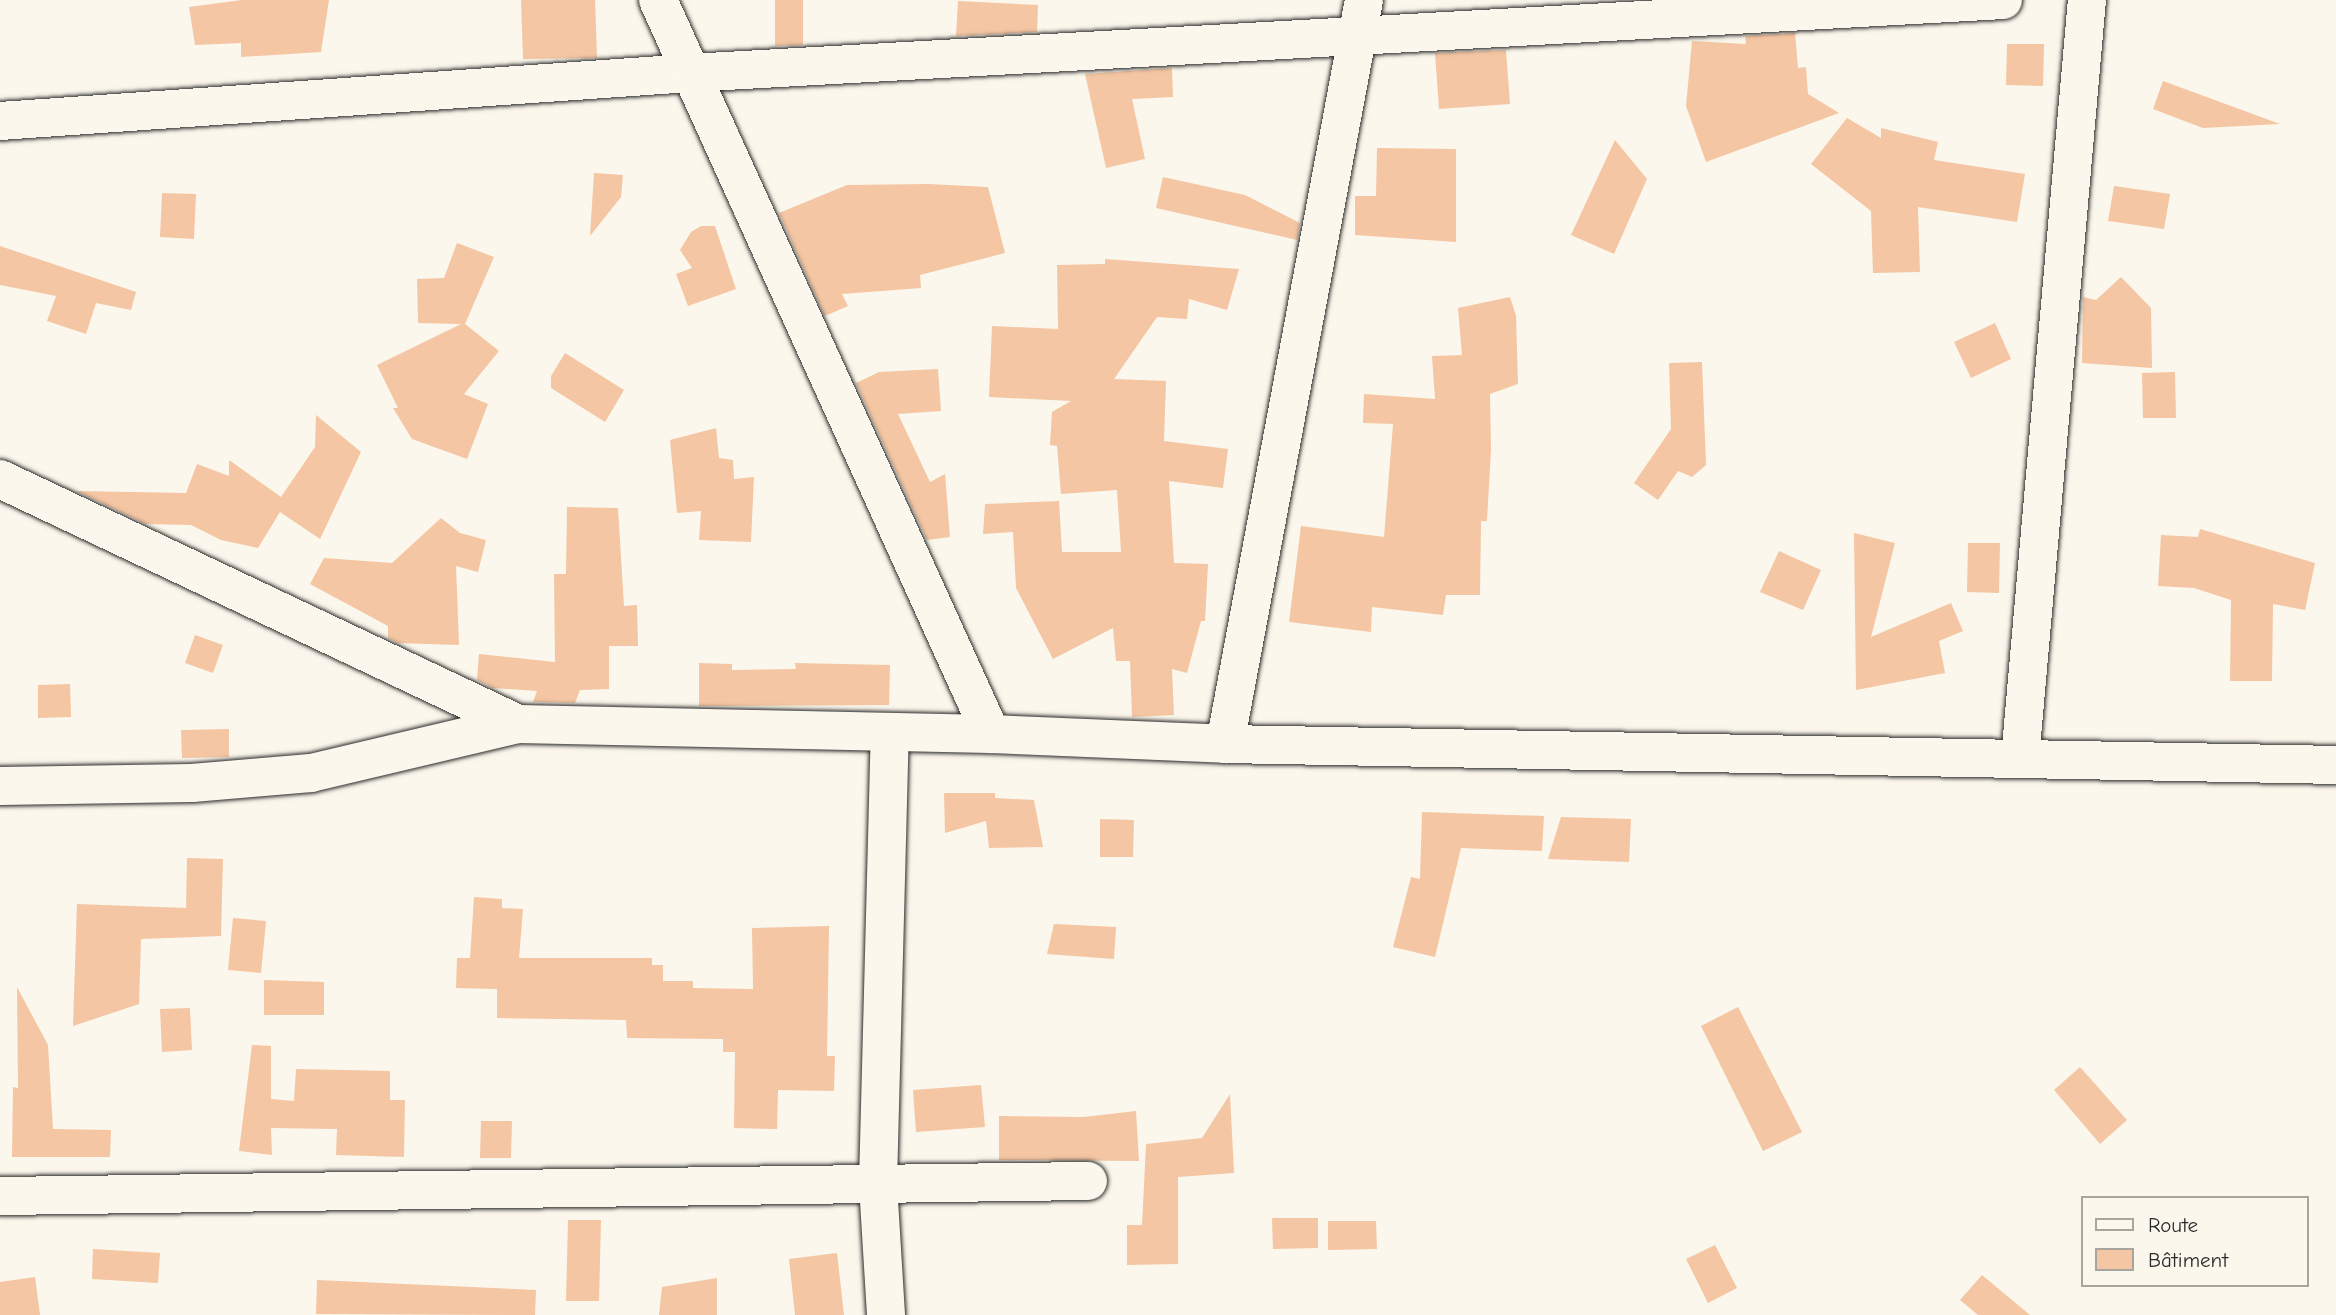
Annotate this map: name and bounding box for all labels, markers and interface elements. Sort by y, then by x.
legend [2080,1196,2308,1287]
text: Route [2148,1213,2198,1237]
text: Bâtiment [2148,1248,2228,1272]

